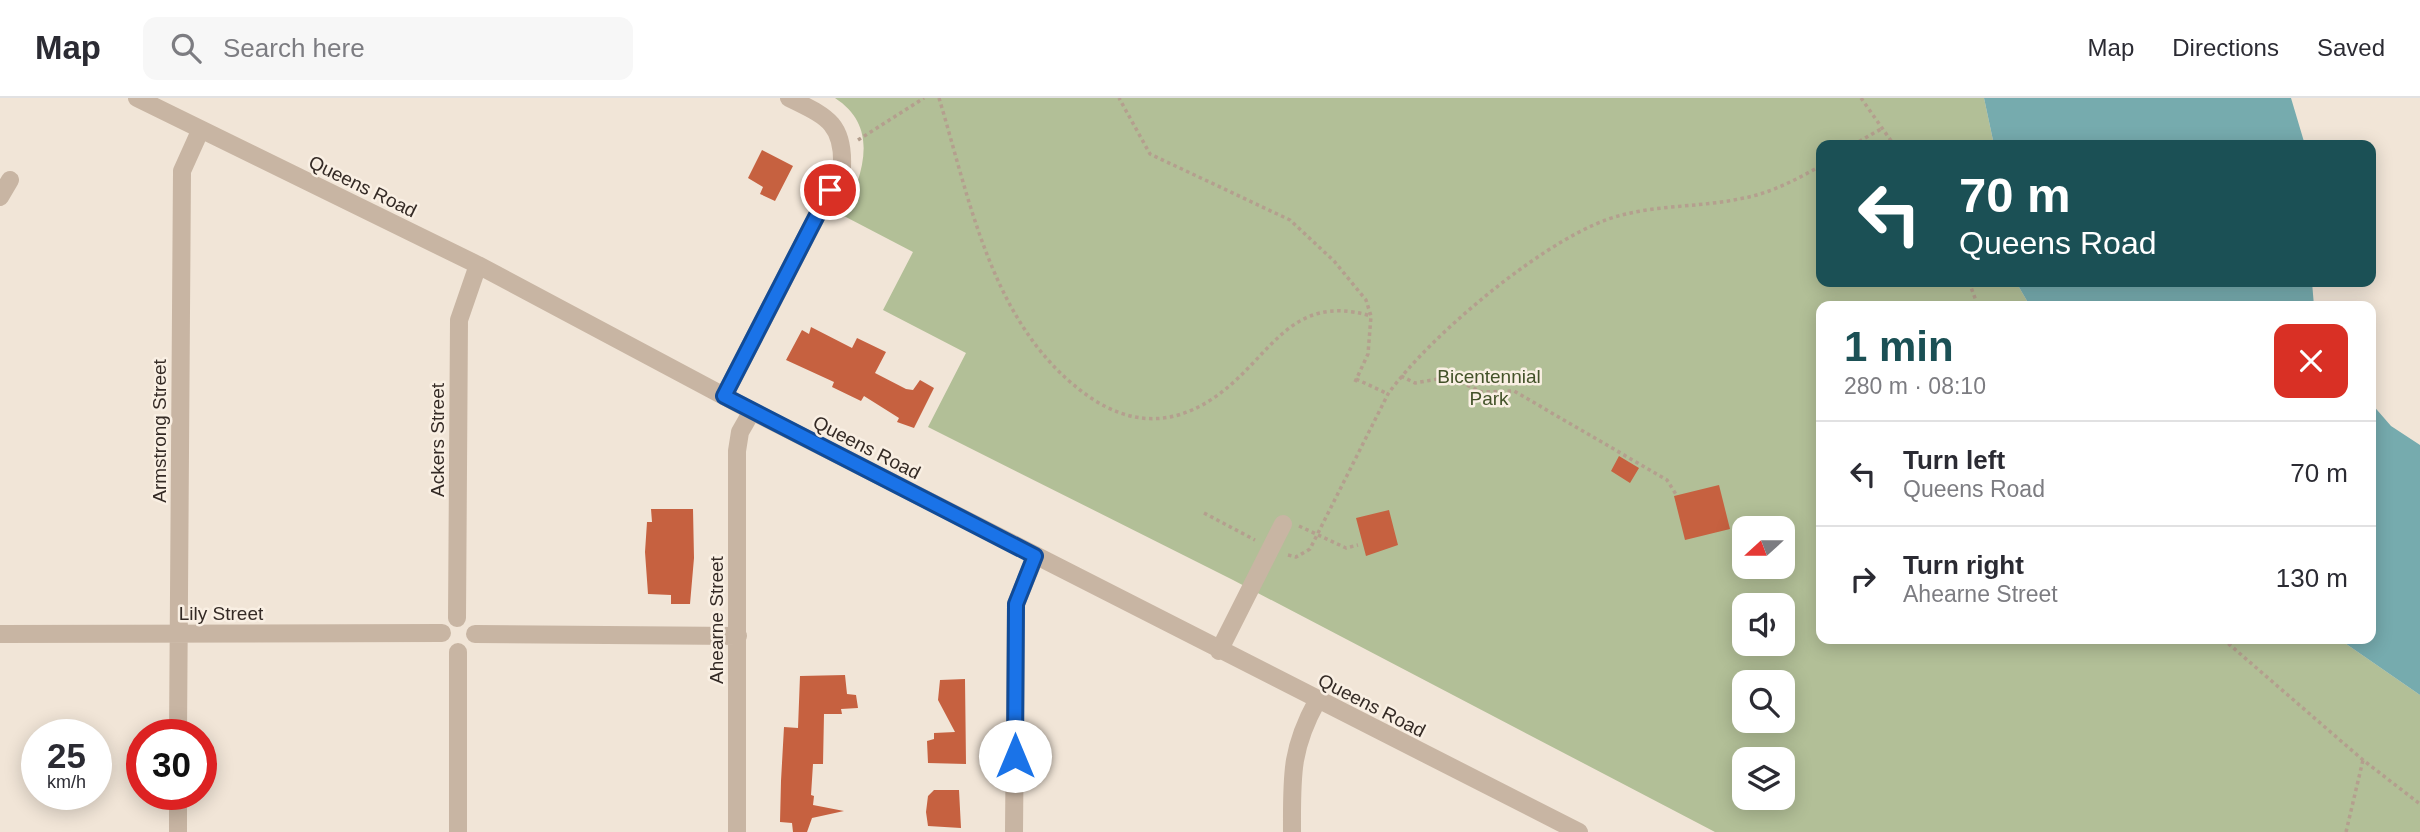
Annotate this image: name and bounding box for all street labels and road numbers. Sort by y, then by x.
street label: Queens Road [305,151,420,222]
street label: Armstrong Street [149,358,170,503]
street label: Ackers Street [427,382,448,497]
street label: Queens Road [810,411,924,483]
street label: Ahearne Street [706,555,727,684]
street label: Lily Street [179,603,264,624]
street label: Queens Road [1315,669,1429,741]

